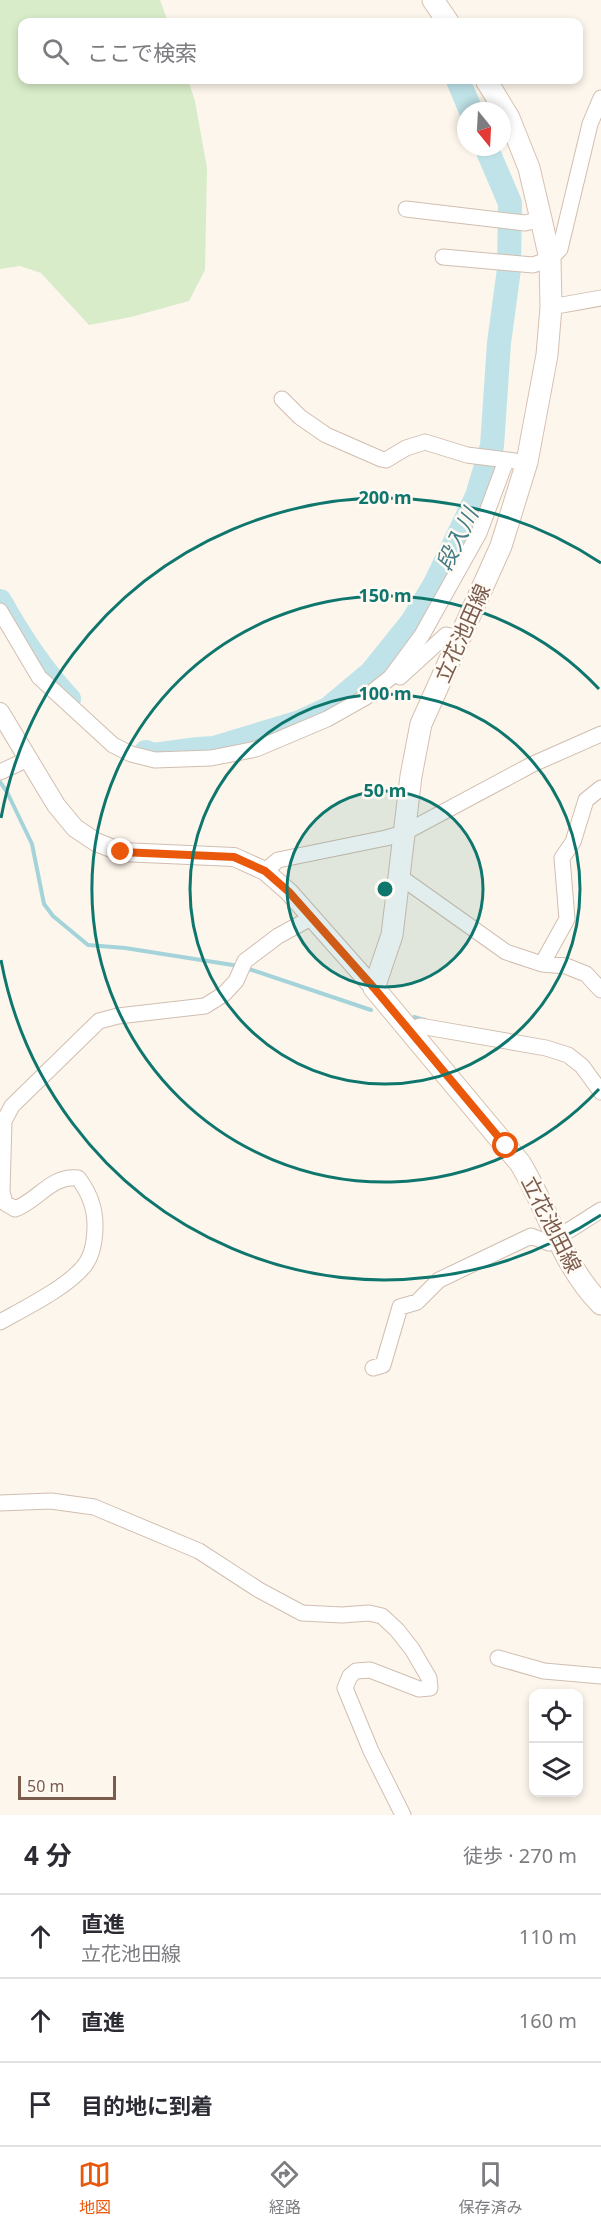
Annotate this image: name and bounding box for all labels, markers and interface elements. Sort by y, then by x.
search box [18,18,583,84]
icon: search [39,35,72,68]
text: ここで検索 [87,37,197,67]
north arrow [457,102,511,156]
text: 200 m [358,485,412,509]
water label: 段入川 [428,501,485,575]
street label: 立花池田線 [428,579,496,687]
text: 150 m [358,583,412,607]
text: 100 m [358,681,412,705]
text: 50 m [364,778,406,802]
route end [107,838,133,864]
centre of rings [375,879,395,899]
route start [492,1132,518,1158]
street label: 立花池田線 [516,1171,588,1277]
map controls [529,1689,583,1797]
button: locate [529,1689,583,1743]
button: layers [529,1743,583,1797]
scale bar [18,1773,116,1800]
text: 50 m [27,1775,64,1797]
text: 4 分 [24,1837,72,1873]
text: 徒歩 · 270 m [463,1842,577,1869]
text: 直進 [81,1908,125,1938]
icon: ahead [24,1920,57,1953]
text: 110 m [519,1923,577,1950]
text: 立花池田線 [81,1940,181,1967]
icon: ahead [24,2004,57,2037]
text: 直進 [81,2006,125,2036]
text: 160 m [519,2007,577,2034]
icon: arrive [24,2088,57,2121]
text: 目的地に到着 [81,2090,213,2120]
tab: 地図 [78,2158,111,2218]
tab: 経路 [268,2158,301,2218]
tab: 保存済み [458,2158,522,2218]

